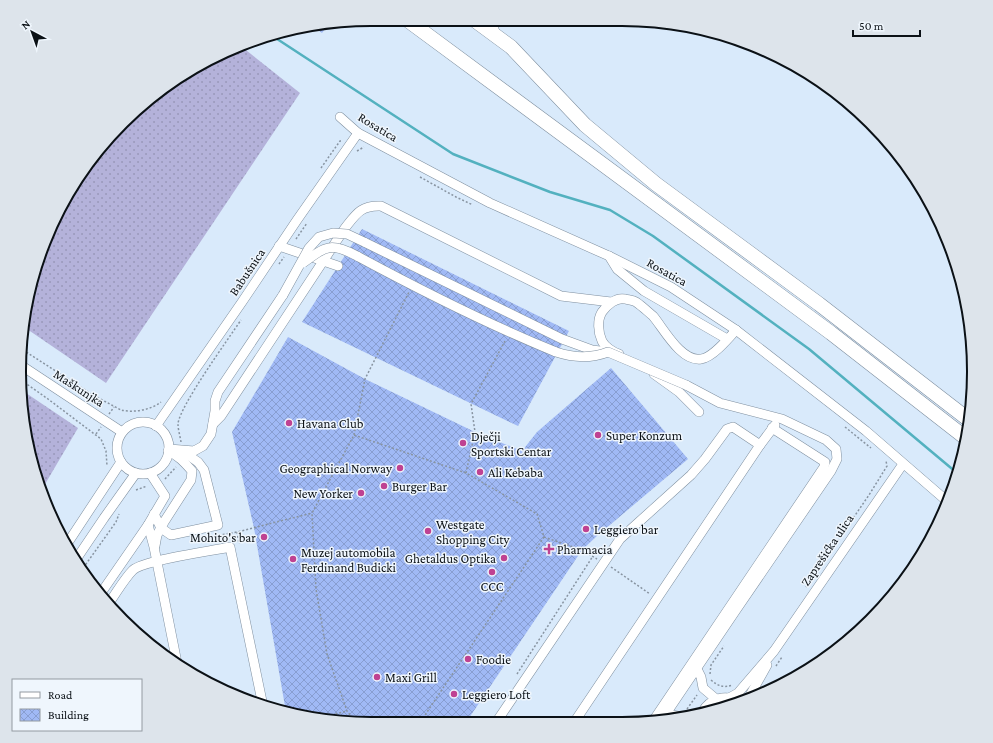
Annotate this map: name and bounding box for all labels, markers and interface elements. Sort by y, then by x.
north arrow [12,12,52,52]
scale bar [853,12,920,38]
text: N [19,17,33,31]
text: 50 m [859,19,884,33]
street label: Rosatica [355,109,401,145]
street label: Babušnica [226,246,268,298]
street label: Rosatica [644,255,690,289]
street label: Maškunjka [50,366,107,411]
place label: Havana Club [297,416,364,431]
marker: Havana Club [284,418,294,428]
place label: Super Konzum [606,428,683,443]
place label: Dječji Sportski Centar [471,429,552,459]
marker: Super Konzum [593,430,603,440]
marker: Dječji Sportski Centar [458,438,468,448]
place label: Geographical Norway [279,461,393,476]
marker: Geographical Norway [395,463,405,473]
place label: Ali Kebaba [488,465,543,480]
marker: Ali Kebaba [475,467,485,477]
place label: Burger Bar [392,479,448,494]
marker: Burger Bar [379,481,389,491]
place label: New Yorker [293,486,353,501]
marker: New Yorker [356,488,366,498]
street label: Zaprešićka ulica [798,511,856,589]
place label: Westgate Shopping City [436,517,511,547]
place label: Leggiero bar [594,522,659,537]
marker: Leggiero bar [581,524,591,534]
marker: Westgate Shopping City [423,526,433,536]
place label: Mohito's bar [190,530,256,545]
marker: Mohito's bar [259,532,269,542]
place label: Pharmacia [557,542,612,557]
marker: Pharmacia [544,544,554,554]
place label: Muzej automobila Ferdinand Budicki [301,545,396,575]
place label: Ghetaldus Optika [405,551,496,566]
marker: Ghetaldus Optika [499,553,509,563]
marker: Muzej automobila Ferdinand Budicki [288,554,298,564]
marker: CCC [487,567,497,577]
place label: CCC [481,579,504,594]
place label: Foodie [476,652,511,667]
marker: Foodie [463,654,473,664]
place label: Maxi Grill [385,670,437,685]
marker: Maxi Grill [372,672,382,682]
legend [12,679,142,731]
place label: Leggiero Loft [462,687,531,702]
text: Road [48,688,73,702]
marker: Leggiero Loft [449,689,459,699]
text: Building [48,708,89,722]

